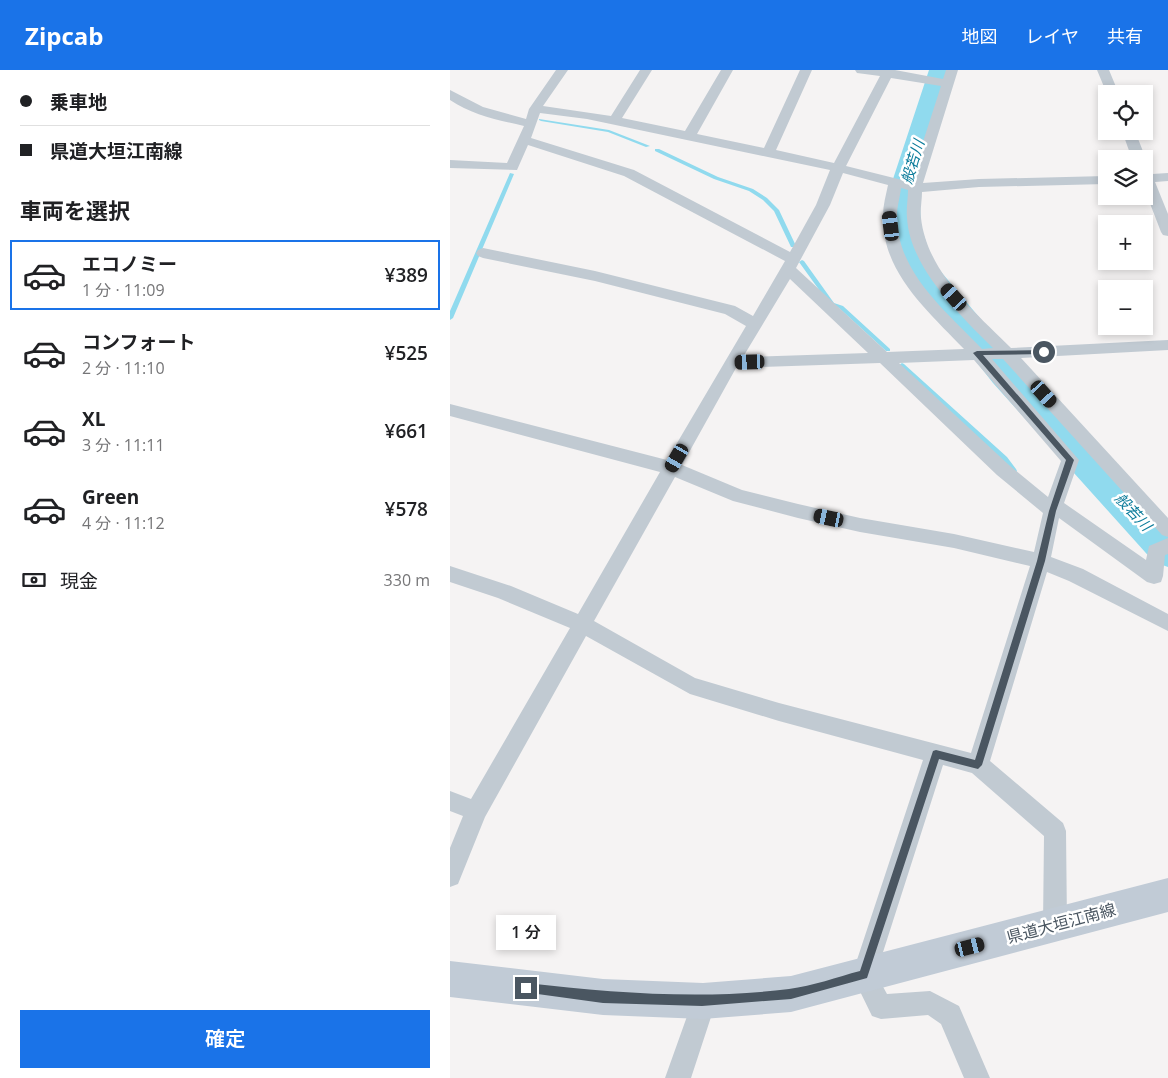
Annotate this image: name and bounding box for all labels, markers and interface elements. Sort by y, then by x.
text: Zipcab [25,19,103,52]
text: 地図 [962,24,998,48]
text: レイヤ [1026,24,1079,48]
text: 共有 [1107,24,1143,48]
map controls [1098,85,1153,335]
button: locate [1098,85,1153,140]
text: 乗車地 [50,89,107,115]
water label: 般若川 [896,135,929,186]
text: 県道大垣江南線 [50,138,183,164]
button: layers [1098,150,1153,205]
text: 車両を選択 [20,195,130,225]
car [881,210,900,242]
button: + [1098,215,1153,270]
text: エコノミー [82,251,177,277]
icon: car [22,253,67,298]
text: ¥389 [385,262,428,288]
text: 1 分 · 11:09 [82,279,165,301]
button: − [1098,280,1153,335]
car [938,281,969,313]
text: コンフォート [82,329,195,355]
icon: car [22,331,67,376]
text: ¥525 [385,340,428,366]
route start [1033,341,1055,363]
car [734,354,765,370]
text: 2 分 · 11:10 [82,357,165,379]
car [1028,378,1059,410]
text: XL [82,406,105,432]
icon: car [22,409,67,454]
text: ¥661 [385,418,428,444]
text: 3 分 · 11:11 [82,434,165,456]
car [663,441,690,475]
text: Green [82,484,139,510]
icon: car [22,487,67,532]
water label: 般若川 [1111,488,1158,536]
text: ¥578 [385,496,428,522]
car [812,508,845,528]
text: 4 分 · 11:12 [82,512,165,534]
icon: cash [20,566,48,594]
text: 現金 [60,568,98,594]
text: 330 m [384,569,430,591]
street label: 県道大垣江南線 [1004,898,1118,948]
callout: 1 分 [496,916,556,950]
text: 1 分 [511,921,541,943]
car [953,936,986,958]
route end [515,977,537,999]
button: 確定 [20,1010,430,1068]

